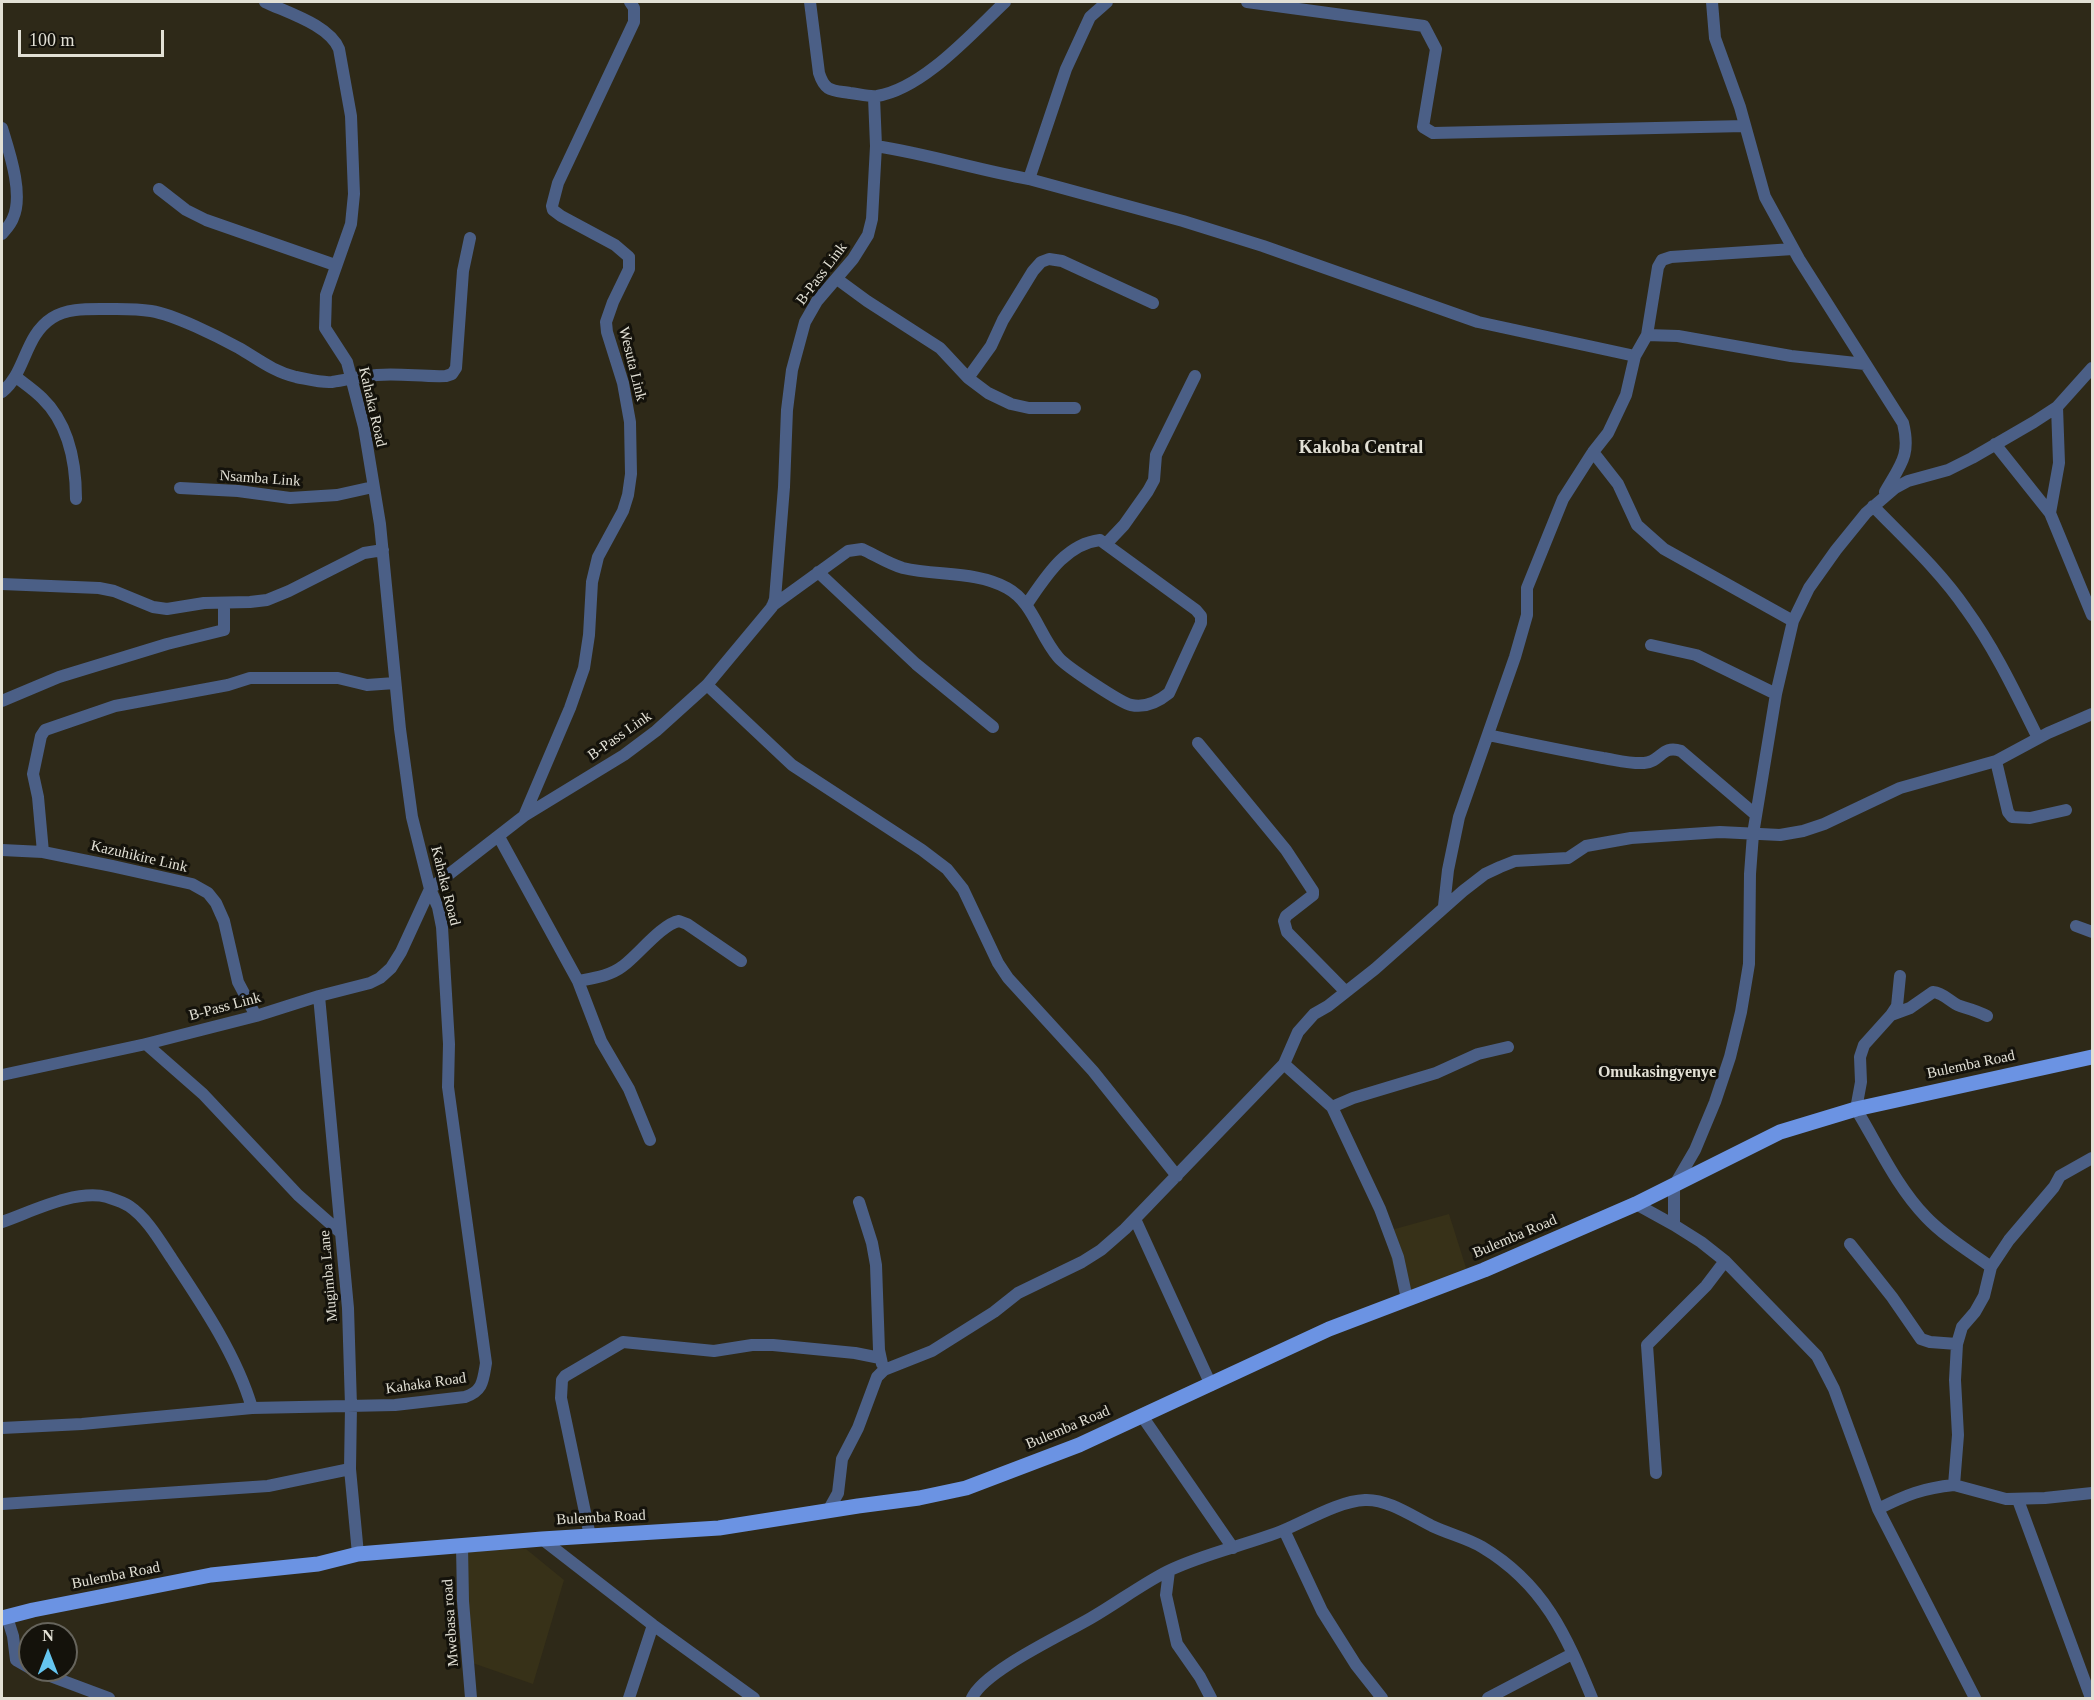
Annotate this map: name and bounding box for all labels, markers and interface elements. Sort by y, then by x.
scale bar [21,18,166,56]
text: 100 m [29,30,75,50]
street label: B-Pass Link [793,239,851,309]
street label: Wesuta Link [614,325,650,403]
street label: Kahaka Road [354,365,390,449]
district label: Kakoba Central [1299,437,1423,459]
street label: Nsamba Link [219,467,301,491]
street label: B-Pass Link [585,707,655,765]
street label: Kazuhikire Link [89,837,189,877]
street label: Kahaka Road [426,844,464,928]
street label: B-Pass Link [187,989,263,1025]
street label: Bulemba Road [1925,1047,2017,1083]
district label: Omukasingyenye [1598,1063,1716,1083]
street label: Bulemba Road [1470,1211,1560,1263]
street label: Mugimba Lane [316,1229,342,1323]
street label: Kahaka Road [385,1369,467,1399]
street label: Bulemba Road [1023,1402,1113,1454]
street label: Bulemba Road [556,1507,646,1529]
street label: Bulemba Road [70,1559,162,1593]
street label: Mwebasa road [439,1579,463,1667]
north arrow [18,1622,78,1682]
text: N [42,1627,54,1644]

